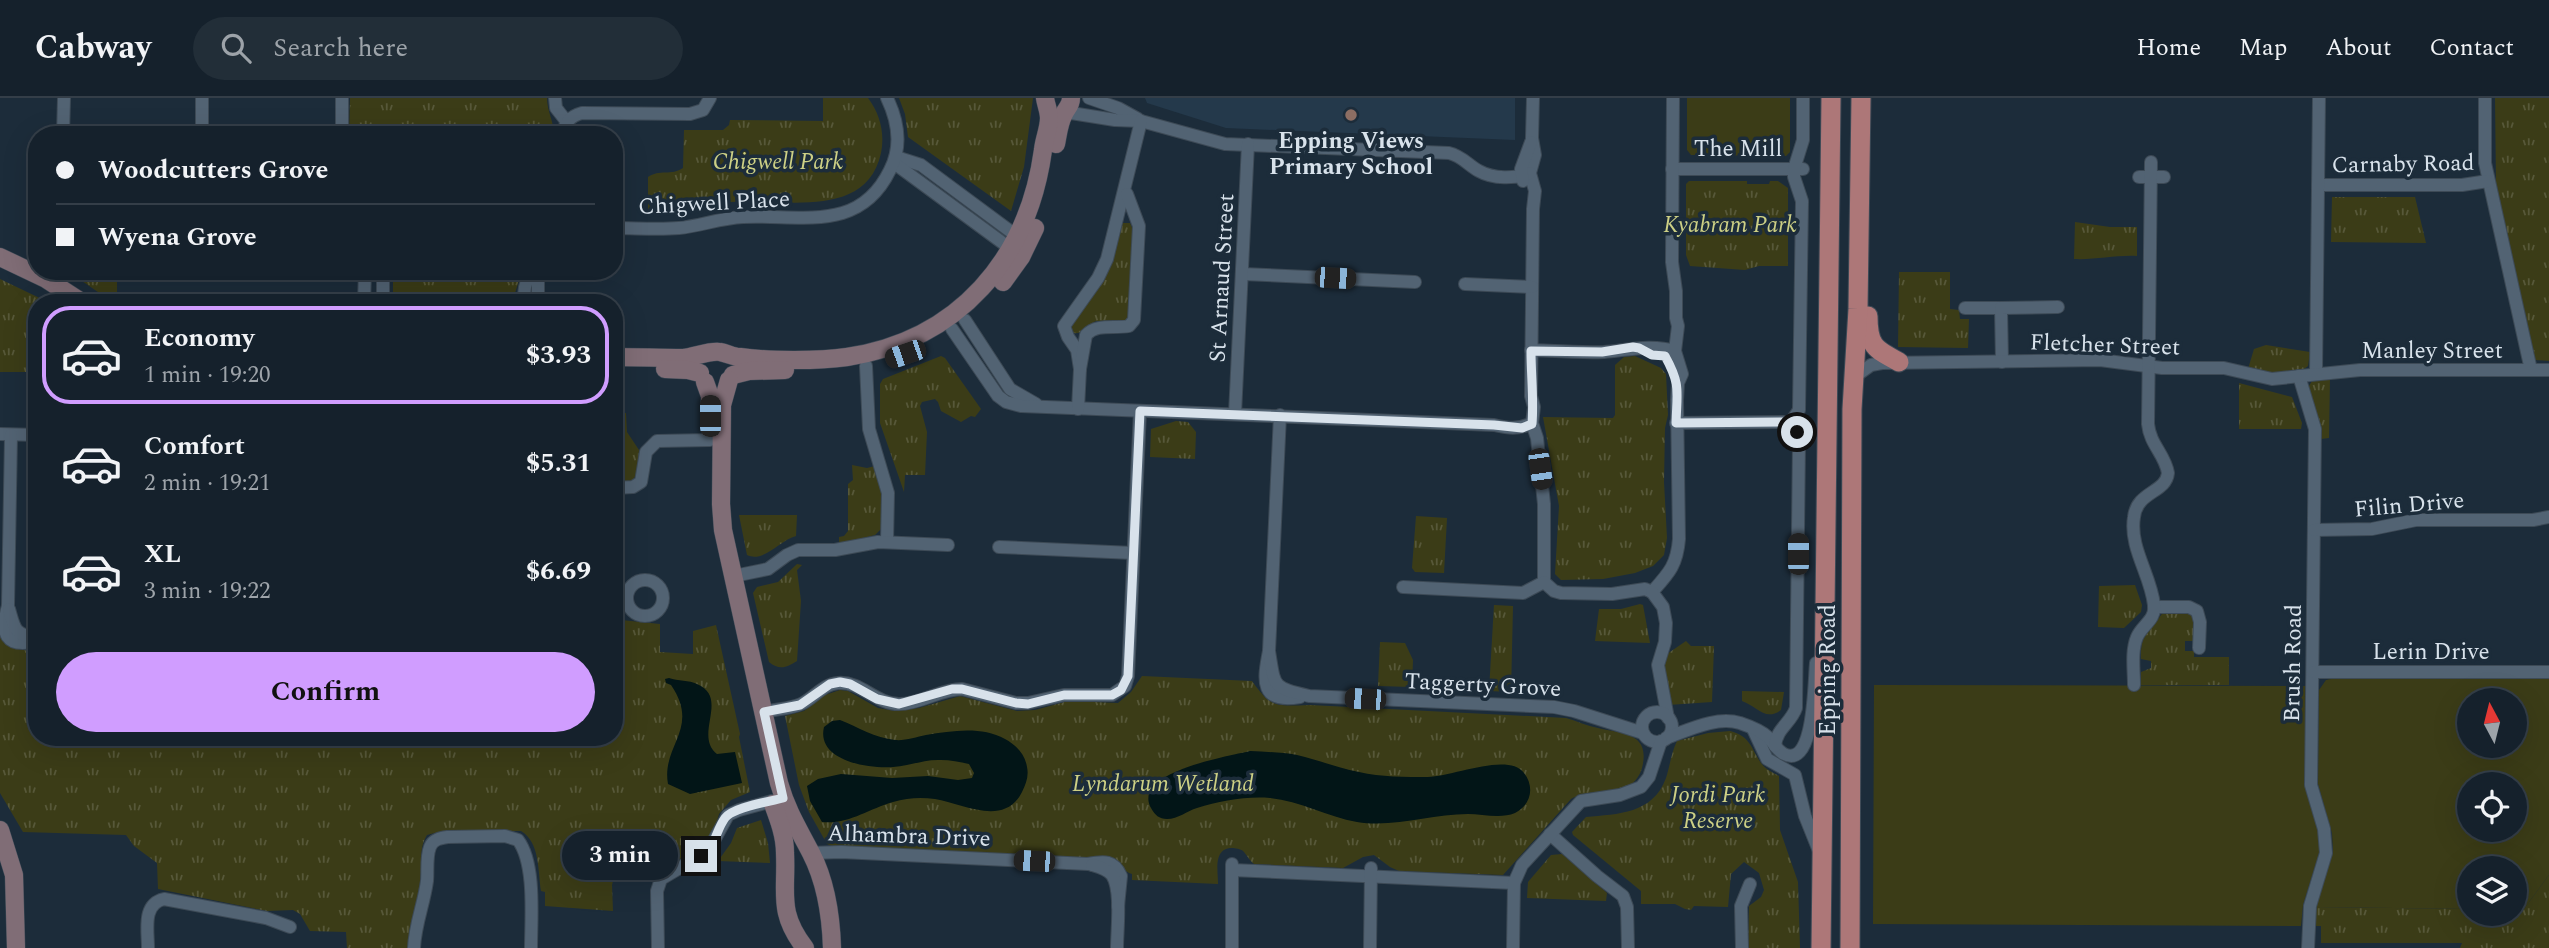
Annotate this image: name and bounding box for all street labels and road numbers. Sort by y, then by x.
street label: The Mill [1694,132,1782,167]
street label: Carnaby Road [2331,146,2475,183]
street label: Chigwell Place [637,182,791,225]
street label: St Arnaud Street [1201,193,1244,363]
street label: Fletcher Street [2029,325,2181,366]
street label: Manley Street [2361,334,2503,369]
street label: Filin Drive [2353,483,2466,528]
street label: Epping Road [1811,604,1846,736]
street label: Brush Road [2275,604,2312,722]
street label: Lerin Drive [2372,635,2490,670]
street label: Taggerty Grove [1404,664,1562,707]
street label: Alhambra Drive [827,816,991,857]

